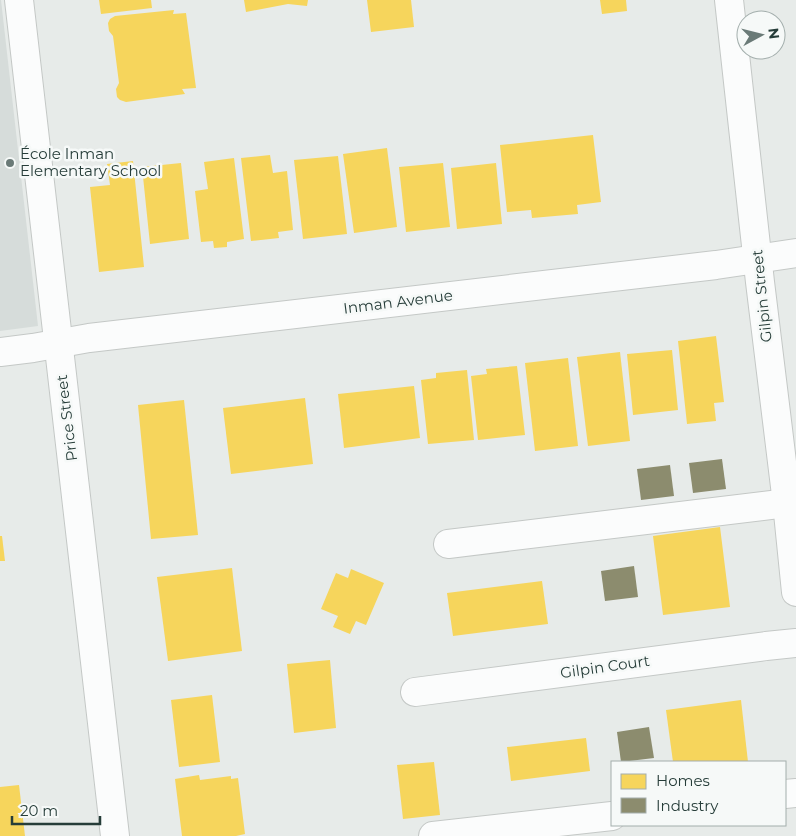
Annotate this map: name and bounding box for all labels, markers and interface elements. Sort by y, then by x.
north arrow [736,10,786,60]
text: N [764,27,784,40]
place label: École Inman Elementary School [20,144,161,180]
marker: École Inman Elementary School [4,157,16,169]
street label: Gilpin Street [747,249,776,343]
street label: Inman Avenue [342,285,454,318]
street label: Price Street [52,374,81,462]
street label: Gilpin Court [559,651,651,682]
legend [611,761,786,826]
text: Homes [656,771,710,790]
scale bar [12,794,100,826]
text: Industry [656,796,719,815]
text: 20 m [20,801,58,820]

